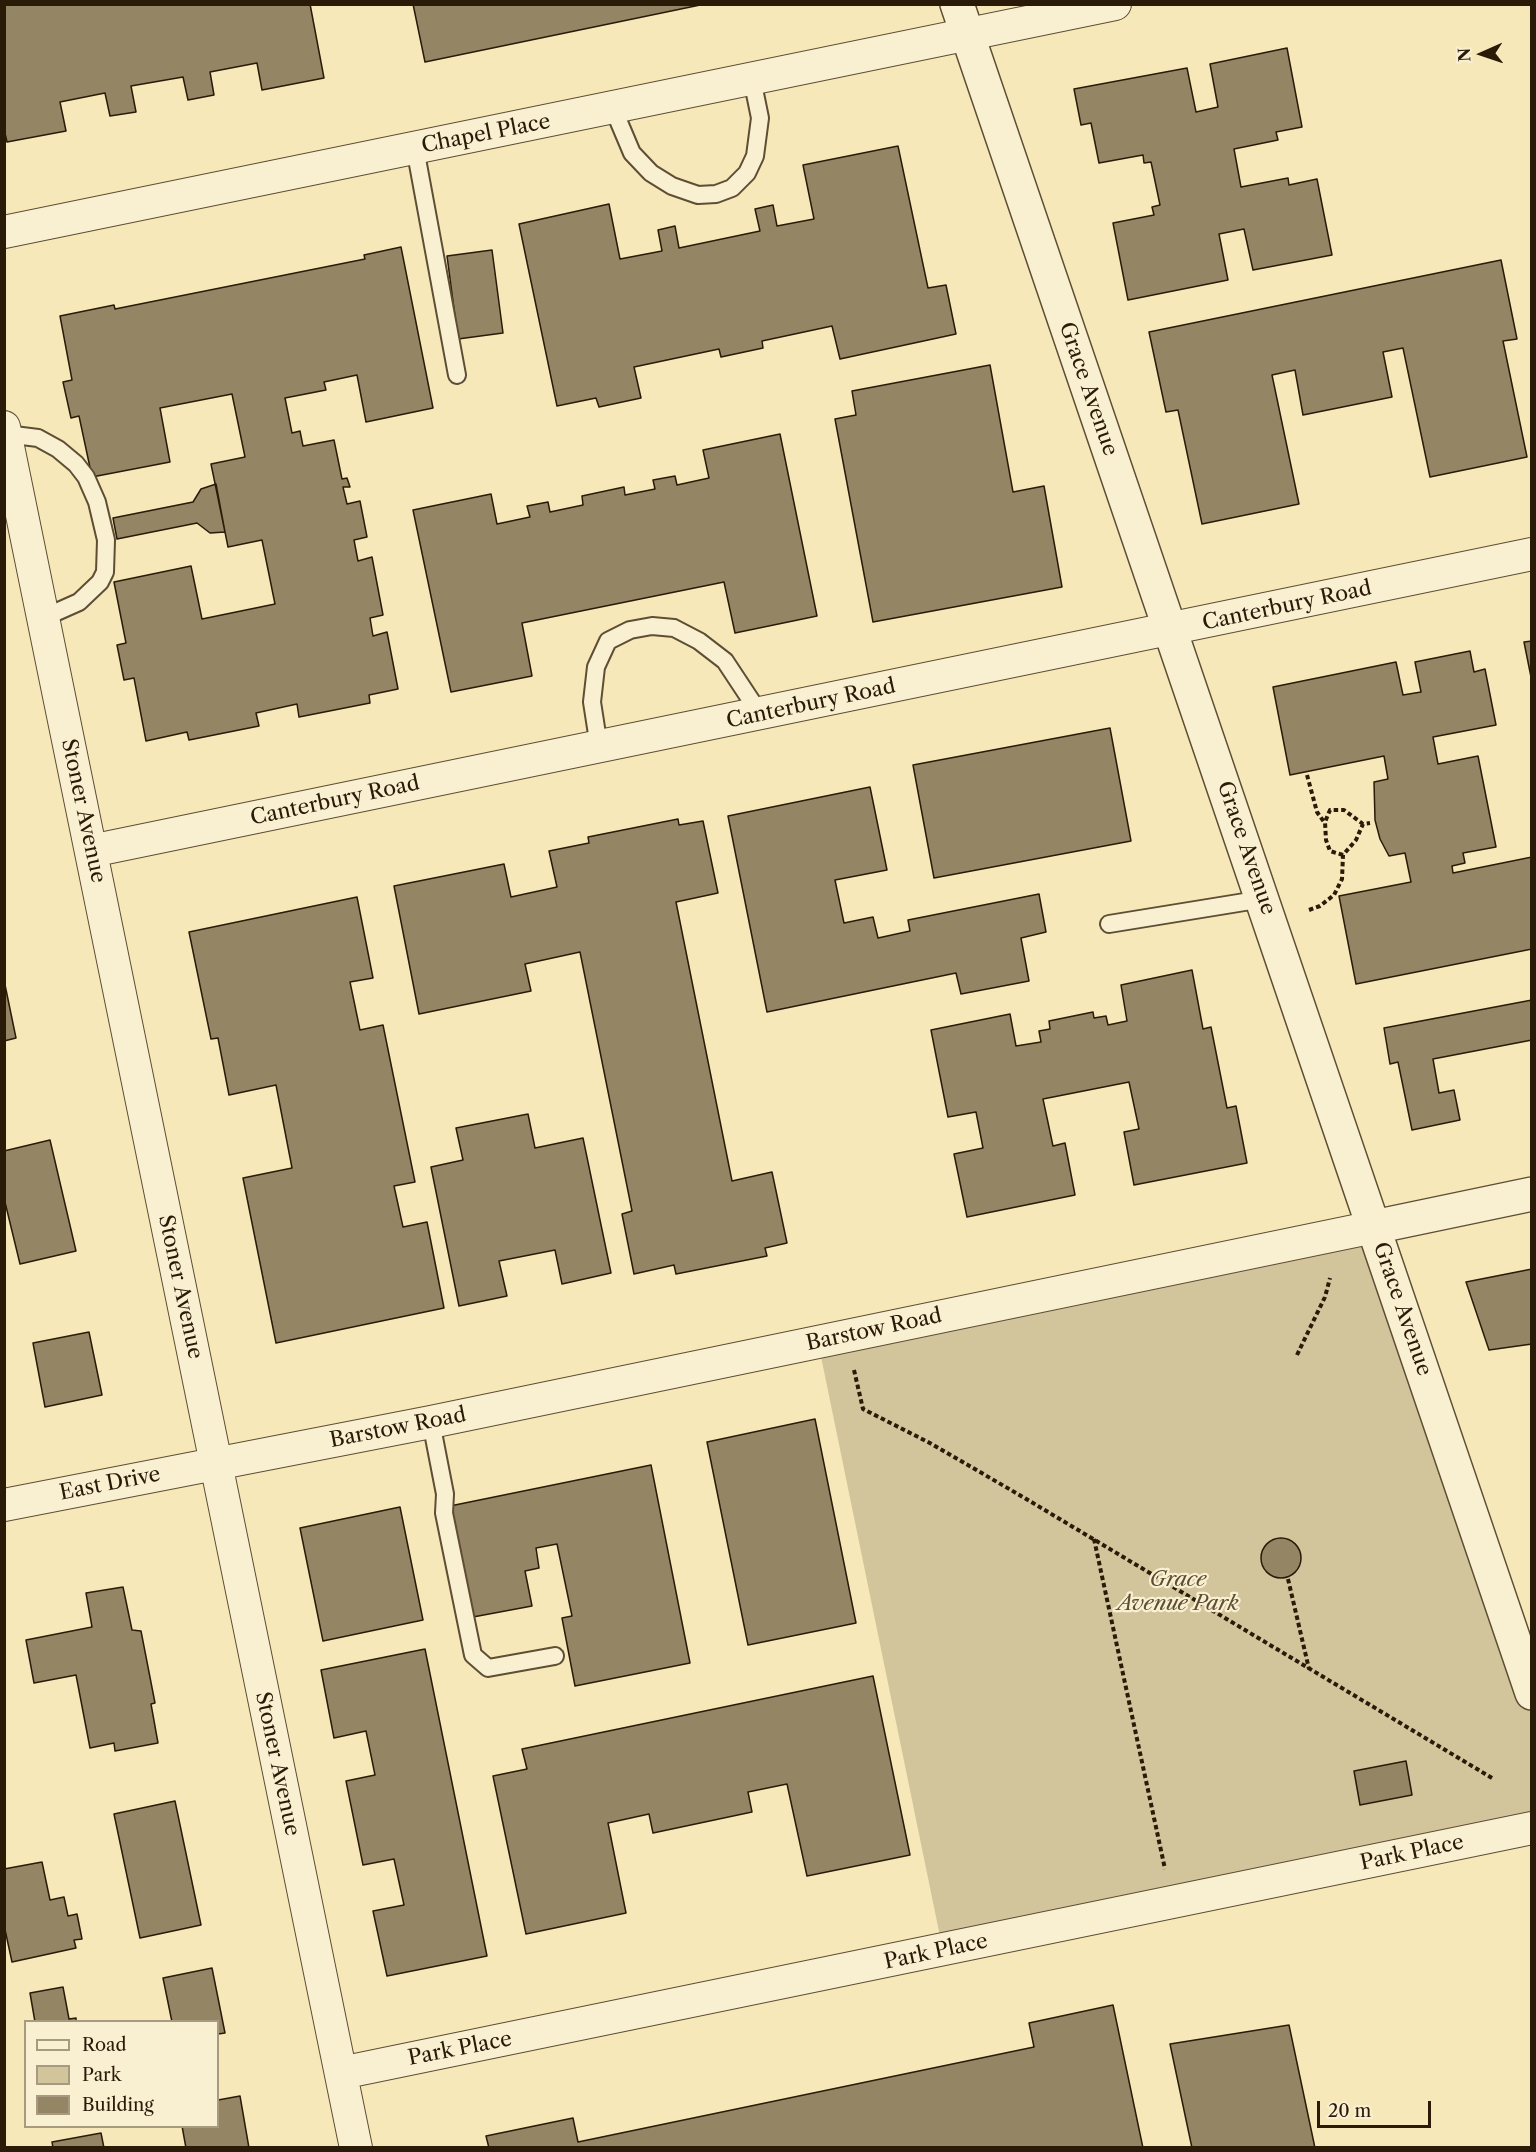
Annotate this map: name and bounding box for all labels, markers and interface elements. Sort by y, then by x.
north arrow [1452,24,1512,84]
text: N [1454,47,1474,62]
street label: Chapel Place [419,109,553,159]
street label: Grace Avenue [1053,319,1123,459]
street label: Canterbury Road [1200,576,1374,636]
street label: Canterbury Road [724,674,898,734]
street label: Stoner Avenue [55,737,111,885]
street label: Canterbury Road [248,771,422,831]
street label: Grace Avenue [1211,778,1281,918]
street label: Stoner Avenue [152,1213,208,1361]
street label: Grace Avenue [1367,1239,1437,1379]
street label: Barstow Road [804,1303,944,1357]
street label: Barstow Road [328,1402,468,1454]
street label: East Drive [57,1462,163,1506]
park label: Grace Avenue Park [1117,1567,1239,1617]
street label: Stoner Avenue [249,1690,305,1838]
street label: Park Place [1358,1830,1466,1876]
street label: Park Place [882,1929,990,1975]
legend [24,2020,219,2128]
street label: Park Place [406,2027,514,2071]
text: Road [82,2034,127,2056]
text: Park [82,2064,121,2086]
scale bar [1320,2089,1434,2127]
text: Building [82,2094,154,2116]
text: 20 m [1328,2100,1371,2122]

